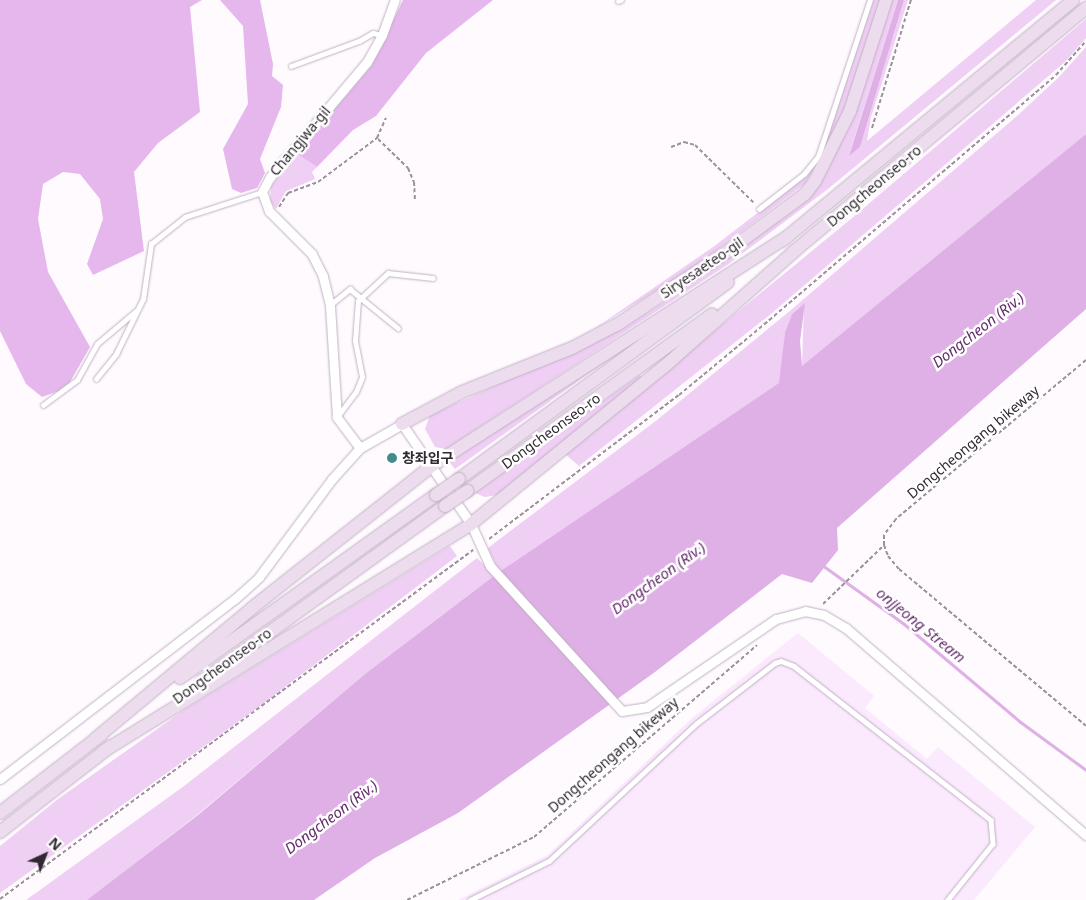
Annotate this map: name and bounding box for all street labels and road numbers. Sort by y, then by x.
street label: Changjwa-gil [266,103,334,179]
street label: Dongcheonseo-ro [823,142,925,230]
street label: Siryesaeteo-gil [657,234,747,302]
street label: Dongcheongang bikeway [904,382,1042,502]
street label: Dongcheonseo-ro [498,390,604,472]
street label: Dongcheonseo-ro [169,625,275,707]
street label: Dongcheongang bikeway [544,694,682,816]

